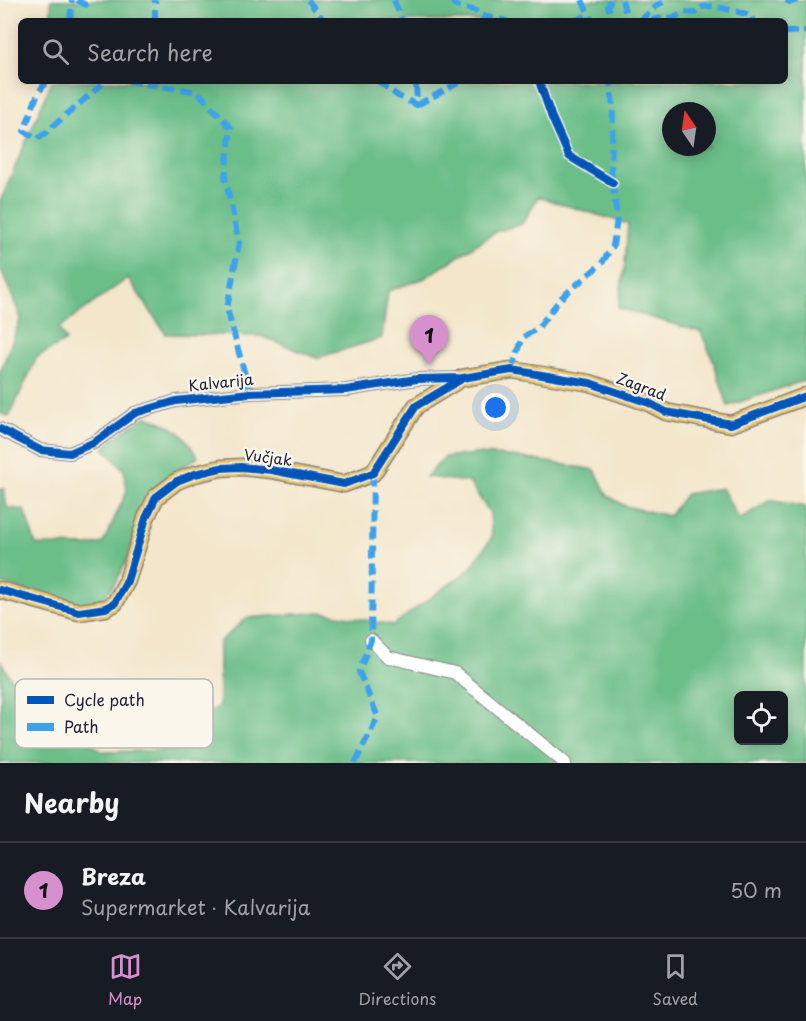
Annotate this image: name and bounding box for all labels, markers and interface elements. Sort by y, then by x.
search box [18,18,788,84]
icon: search [39,35,72,68]
text: Search here [87,35,213,68]
north arrow [662,102,716,156]
pin: 1 [410,316,448,365]
street label: Zagrad [613,366,670,406]
street label: Kalvarija [187,367,255,396]
your location [481,393,510,422]
street label: Vučjak [243,442,294,471]
legend [15,679,213,748]
text: Cycle path [64,687,145,711]
map controls [734,691,788,745]
button: locate [734,691,788,745]
text: Path [64,714,99,738]
text: Nearby [24,783,119,822]
text: Breza [81,859,146,892]
text: 1 [39,875,48,905]
text: 50 m [730,875,782,905]
text: Supermarket · Kalvarija [81,892,310,922]
tab: Map [108,950,142,1010]
tab: Directions [358,950,436,1010]
tab: Saved [652,950,698,1010]

